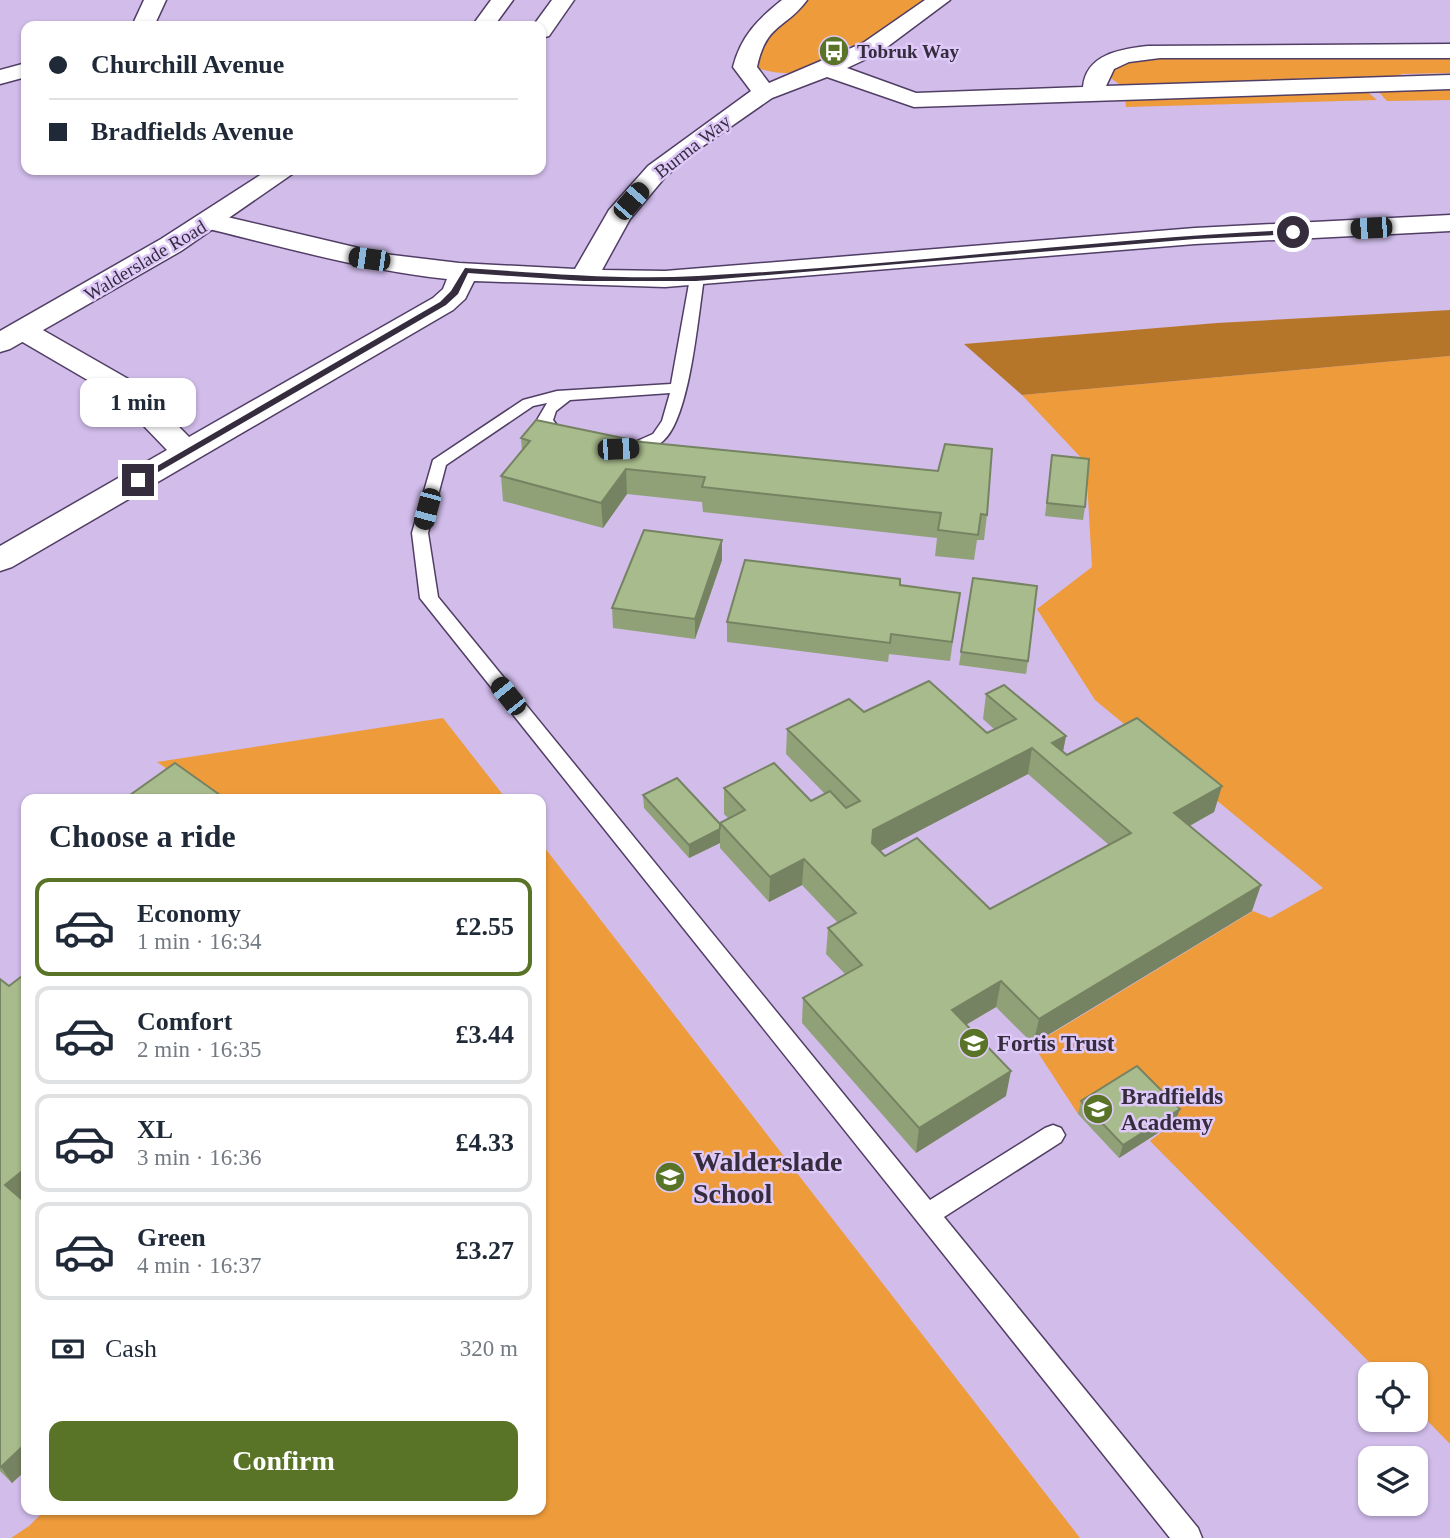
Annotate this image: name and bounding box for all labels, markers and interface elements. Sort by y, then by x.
bus stop icon: Tobruk Way [817,34,851,68]
place label: Tobruk Way [857,41,959,62]
text: Churchill Avenue [91,50,284,79]
street label: Burma Way [650,110,735,183]
text: Bradfields Avenue [91,117,293,146]
car [610,178,653,224]
street label: Walderslade Road [81,216,210,305]
route start [1277,216,1309,248]
car [1350,216,1393,240]
car [347,246,392,272]
callout: 1 min [80,378,196,428]
text: 1 min [110,390,166,415]
car [597,438,640,460]
route end [122,464,154,496]
car [412,486,443,532]
car [487,673,530,719]
text: Choose a ride [49,818,236,854]
icon: car [53,896,116,959]
text: Economy [137,899,241,928]
text: £2.55 [456,912,514,941]
text: 1 min · 16:34 [137,929,262,954]
icon: car [53,1004,116,1067]
text: Comfort [137,1007,232,1036]
text: £3.44 [456,1020,514,1049]
school or university icon: Fortis Trust [957,1026,991,1060]
place label: Fortis Trust [997,1031,1115,1056]
text: 2 min · 16:35 [137,1037,262,1062]
place label: Bradfields Academy [1121,1084,1223,1135]
school or university icon: Bradfields Academy [1081,1092,1115,1126]
icon: car [53,1112,116,1175]
text: XL [137,1115,173,1144]
text: £4.33 [456,1128,514,1157]
text: 3 min · 16:36 [137,1145,262,1170]
place label: Walderslade School [693,1146,842,1209]
school or university icon: Walderslade School [653,1160,687,1194]
icon: car [53,1220,116,1283]
text: Green [137,1223,206,1252]
text: £3.27 [456,1236,514,1265]
text: 4 min · 16:37 [137,1253,262,1278]
icon: cash [49,1330,87,1368]
text: Cash [105,1334,157,1363]
text: 320 m [460,1336,518,1361]
map controls [1358,1362,1428,1516]
button: locate [1358,1362,1428,1432]
button: Confirm [49,1421,518,1501]
button: layers [1358,1446,1428,1516]

